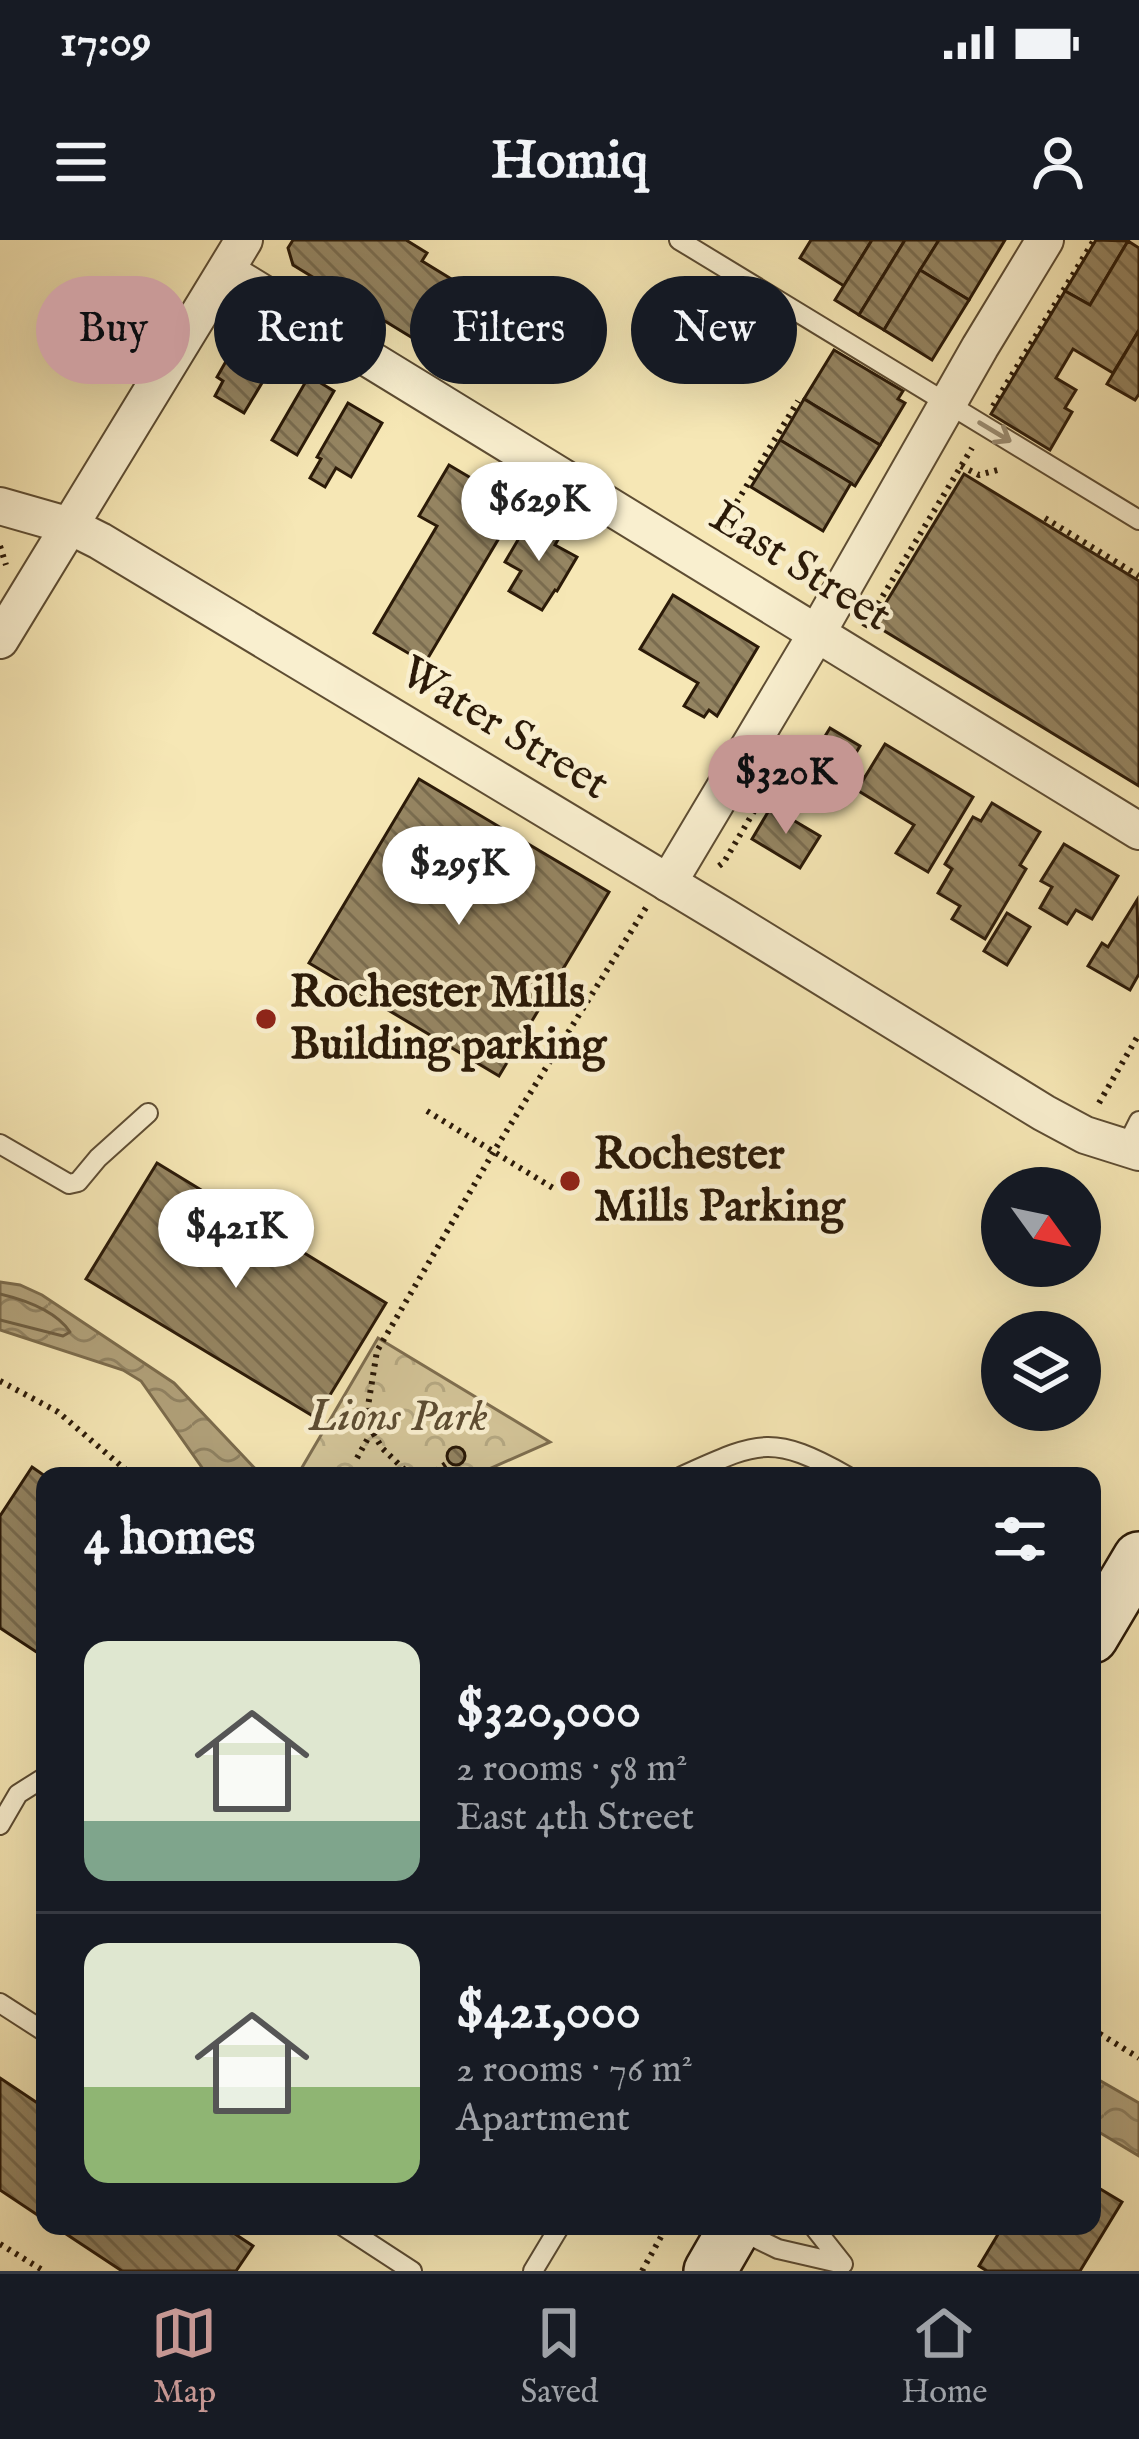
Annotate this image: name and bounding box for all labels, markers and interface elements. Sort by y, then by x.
text: 17:09 [60,14,151,71]
text: Homiq [491,128,648,197]
icon: menu [48,129,114,195]
icon: person [1025,129,1091,195]
chip: Buy [36,276,190,384]
chip: Rent [214,276,386,384]
chip: Filters [410,276,607,384]
chip: New [631,276,797,384]
one-way arrow [977,420,1011,444]
pin: $629K [455,462,623,564]
text: $629K [488,476,590,525]
street label: East Street [699,489,901,645]
street label: Water Street [389,644,619,814]
pin: $320K [702,735,870,837]
text: $320K [735,749,837,798]
pin: $295K [375,826,543,928]
text: $295K [409,840,509,889]
place label: Rochester Mills Building parking [290,965,608,1074]
marker: Rochester Mills Building parking [253,1006,279,1032]
place label: Rochester Mills Parking [594,1127,846,1236]
north arrow [981,1167,1101,1287]
map controls [981,1167,1101,1431]
marker: Rochester Mills Parking [557,1168,583,1194]
pin: $421K [152,1189,320,1291]
text: $421K [185,1203,287,1252]
button: layers [981,1311,1101,1431]
park label: Lions Park [307,1389,488,1446]
icon: filters [987,1506,1053,1572]
text: 4 homes [84,1507,255,1572]
text: $320,000 [456,1680,641,1745]
icon: home [180,1689,324,1833]
text: 2 rooms · 58 m² [456,1745,688,1794]
text: East 4th Street [456,1794,694,1843]
text: $421,000 [456,1981,641,2046]
icon: home [180,1991,324,2135]
text: 2 rooms · 76 m² [456,2046,693,2095]
text: Apartment [456,2095,630,2144]
tab: Map [151,2300,217,2414]
tab: Saved [520,2300,598,2414]
tab: Home [901,2300,988,2414]

